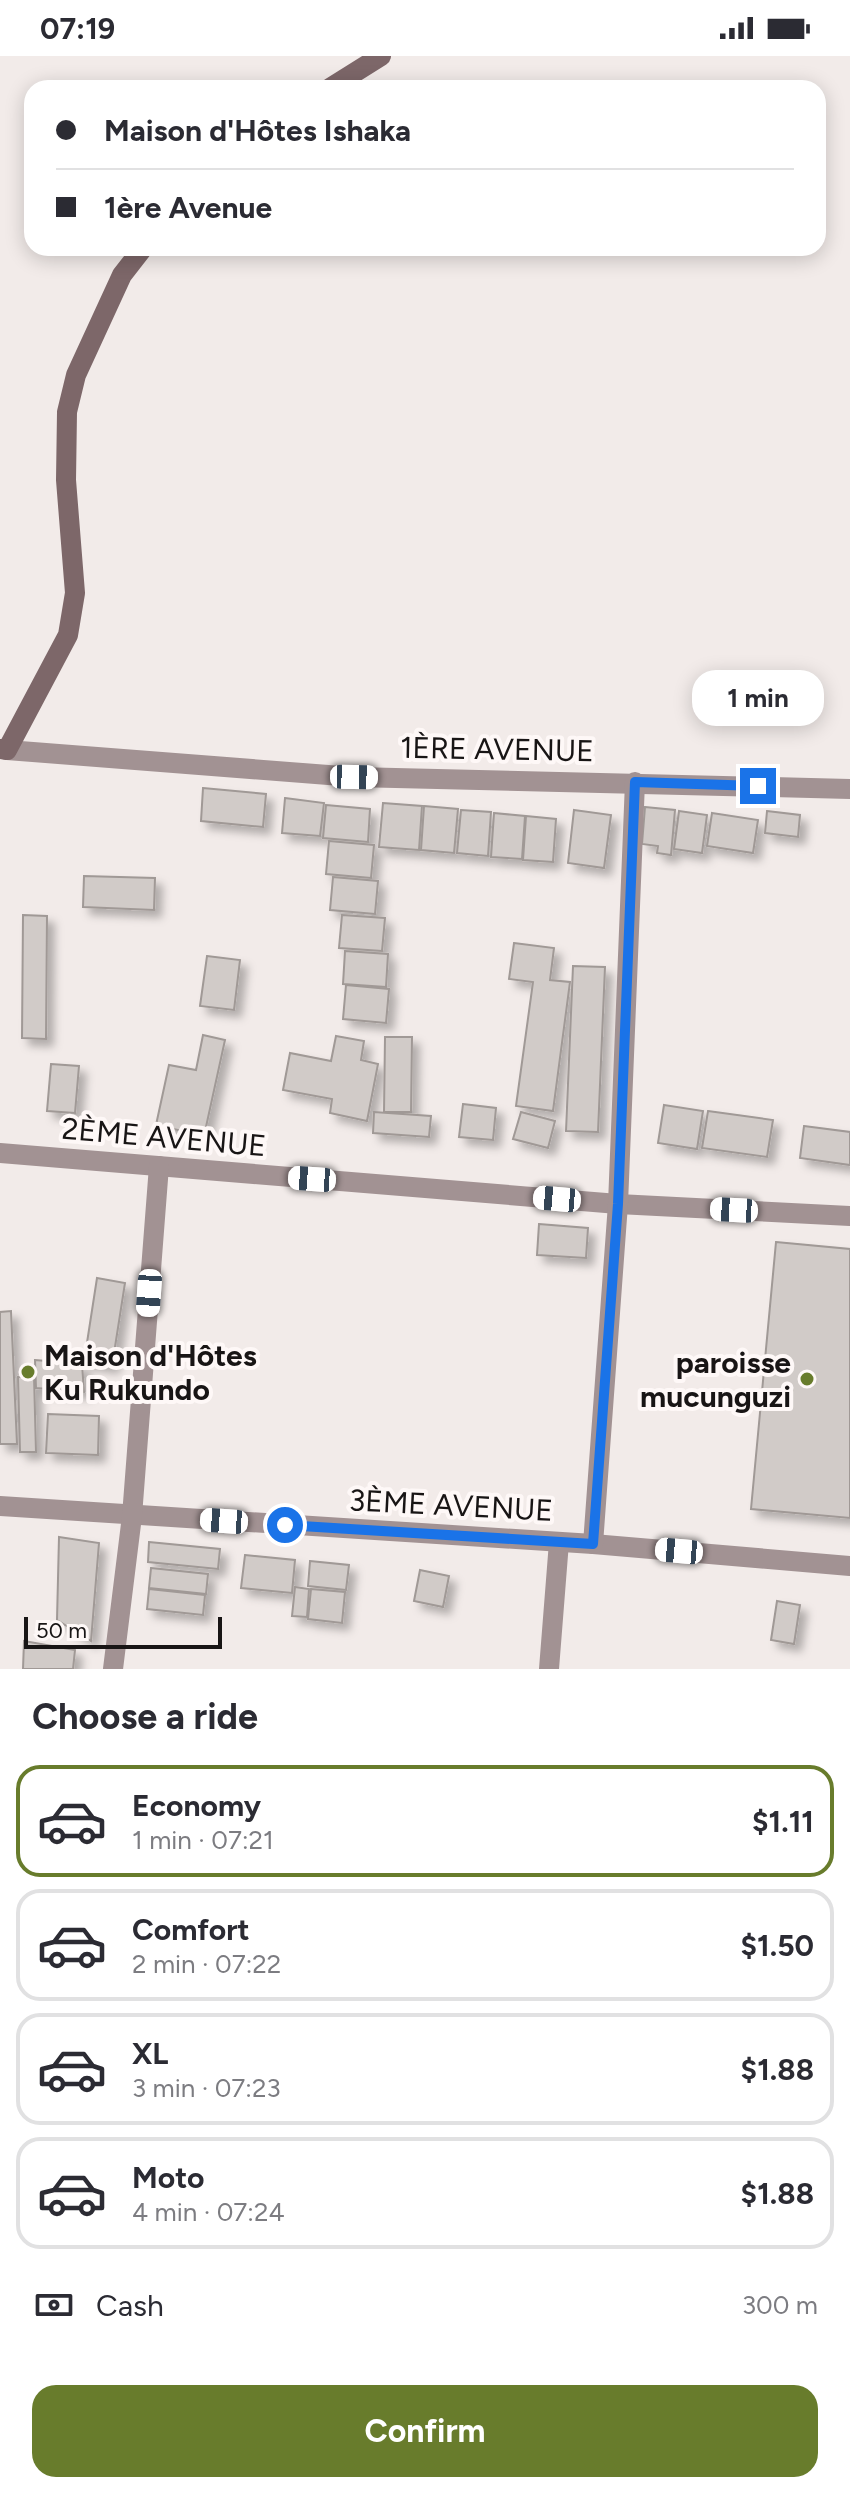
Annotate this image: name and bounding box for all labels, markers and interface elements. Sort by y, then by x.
text: 07:19 [40,10,115,47]
text: Maison d'Hôtes Ishaka [104,112,411,149]
text: 1ère Avenue [104,189,272,226]
callout: 1 min [692,670,824,726]
text: 1 min [727,682,789,714]
street label: 1ÈRE AVENUE [400,729,594,769]
car [330,765,378,789]
route end [740,768,776,804]
street label: 2ÈME AVENUE [60,1110,268,1164]
car [287,1165,337,1193]
car [532,1185,582,1213]
car [709,1197,759,1223]
car [135,1268,163,1318]
place label: Maison d'Hôtes Ku Rukundo [44,1337,257,1408]
place label: paroisse mucunguzi [640,1344,791,1415]
marker: Maison d'Hôtes Ku Rukundo [19,1363,37,1381]
marker: paroisse mucunguzi [798,1370,816,1388]
street label: 3ÈME AVENUE [348,1481,554,1529]
car [199,1507,249,1535]
route start [267,1507,303,1543]
car [654,1537,704,1565]
scale bar [24,1613,222,1649]
text: 50 m [36,1617,87,1644]
text: Choose a ride [32,1695,258,1738]
icon: car [36,1785,108,1857]
text: Economy [132,1787,261,1824]
text: $1.11 [752,1803,814,1840]
text: 1 min · 07:21 [132,1824,274,1856]
icon: car [36,1909,108,1981]
text: Comfort [132,1911,250,1948]
text: $1.50 [740,1927,814,1964]
text: 2 min · 07:22 [132,1948,281,1980]
icon: car [36,2033,108,2105]
text: XL [132,2035,168,2072]
text: $1.88 [741,2051,814,2088]
text: 3 min · 07:23 [132,2072,281,2104]
icon: car [36,2157,108,2229]
text: Moto [132,2159,204,2196]
text: $1.88 [741,2175,814,2212]
text: 4 min · 07:24 [132,2196,285,2228]
icon: cash [32,2283,76,2327]
text: Cash [96,2287,164,2324]
text: 300 m [742,2289,818,2321]
button: Confirm [32,2385,818,2477]

